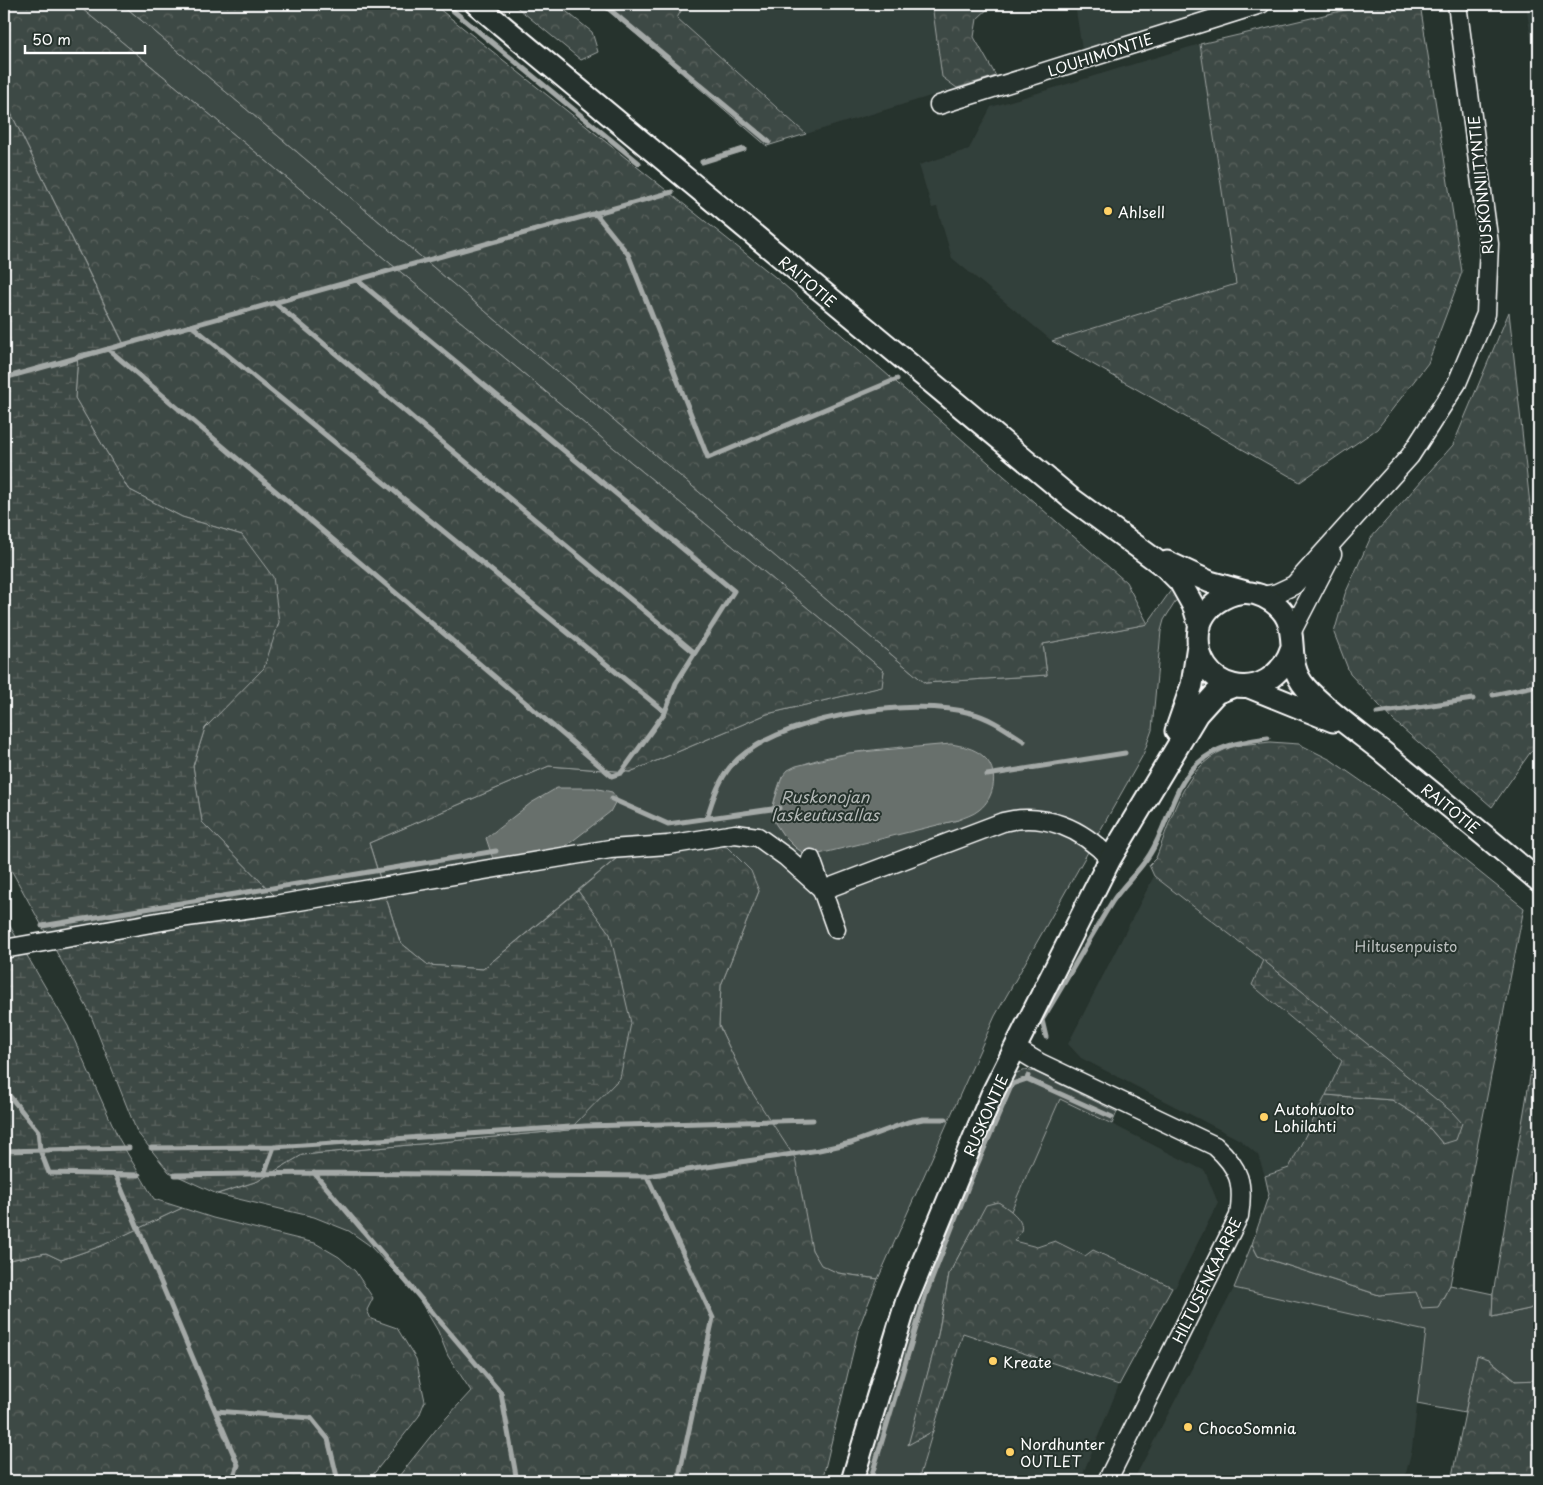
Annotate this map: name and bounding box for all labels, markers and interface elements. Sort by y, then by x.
scale bar [25,22,145,54]
street label: LOUHIMONTIE [1044,26,1156,82]
text: 50 m [32,27,71,50]
street label: RUSKONNIITYNTIE [1461,114,1499,256]
place label: Ahlsell [1118,200,1165,223]
marker: Ahlsell [1102,205,1114,217]
street label: RAITOTIE [774,250,842,312]
street label: RAITOTIE [1417,777,1485,839]
water label: Ruskonojan laskeutusallas [771,784,881,826]
park label: Hiltusenpuisto [1355,934,1457,957]
street label: RUSKONTIE [957,1070,1013,1160]
place label: Autohuolto Lohilahti [1274,1097,1354,1137]
marker: Autohuolto Lohilahti [1258,1111,1270,1123]
street label: HILTUSENKAARRE [1166,1213,1246,1347]
place label: Kreate [1003,1350,1052,1373]
marker: Kreate [987,1355,999,1367]
place label: ChocoSomnia [1198,1416,1297,1439]
marker: ChocoSomnia [1182,1421,1194,1433]
place label: Nordhunter OUTLET [1020,1432,1105,1472]
marker: Nordhunter OUTLET [1004,1446,1016,1458]

